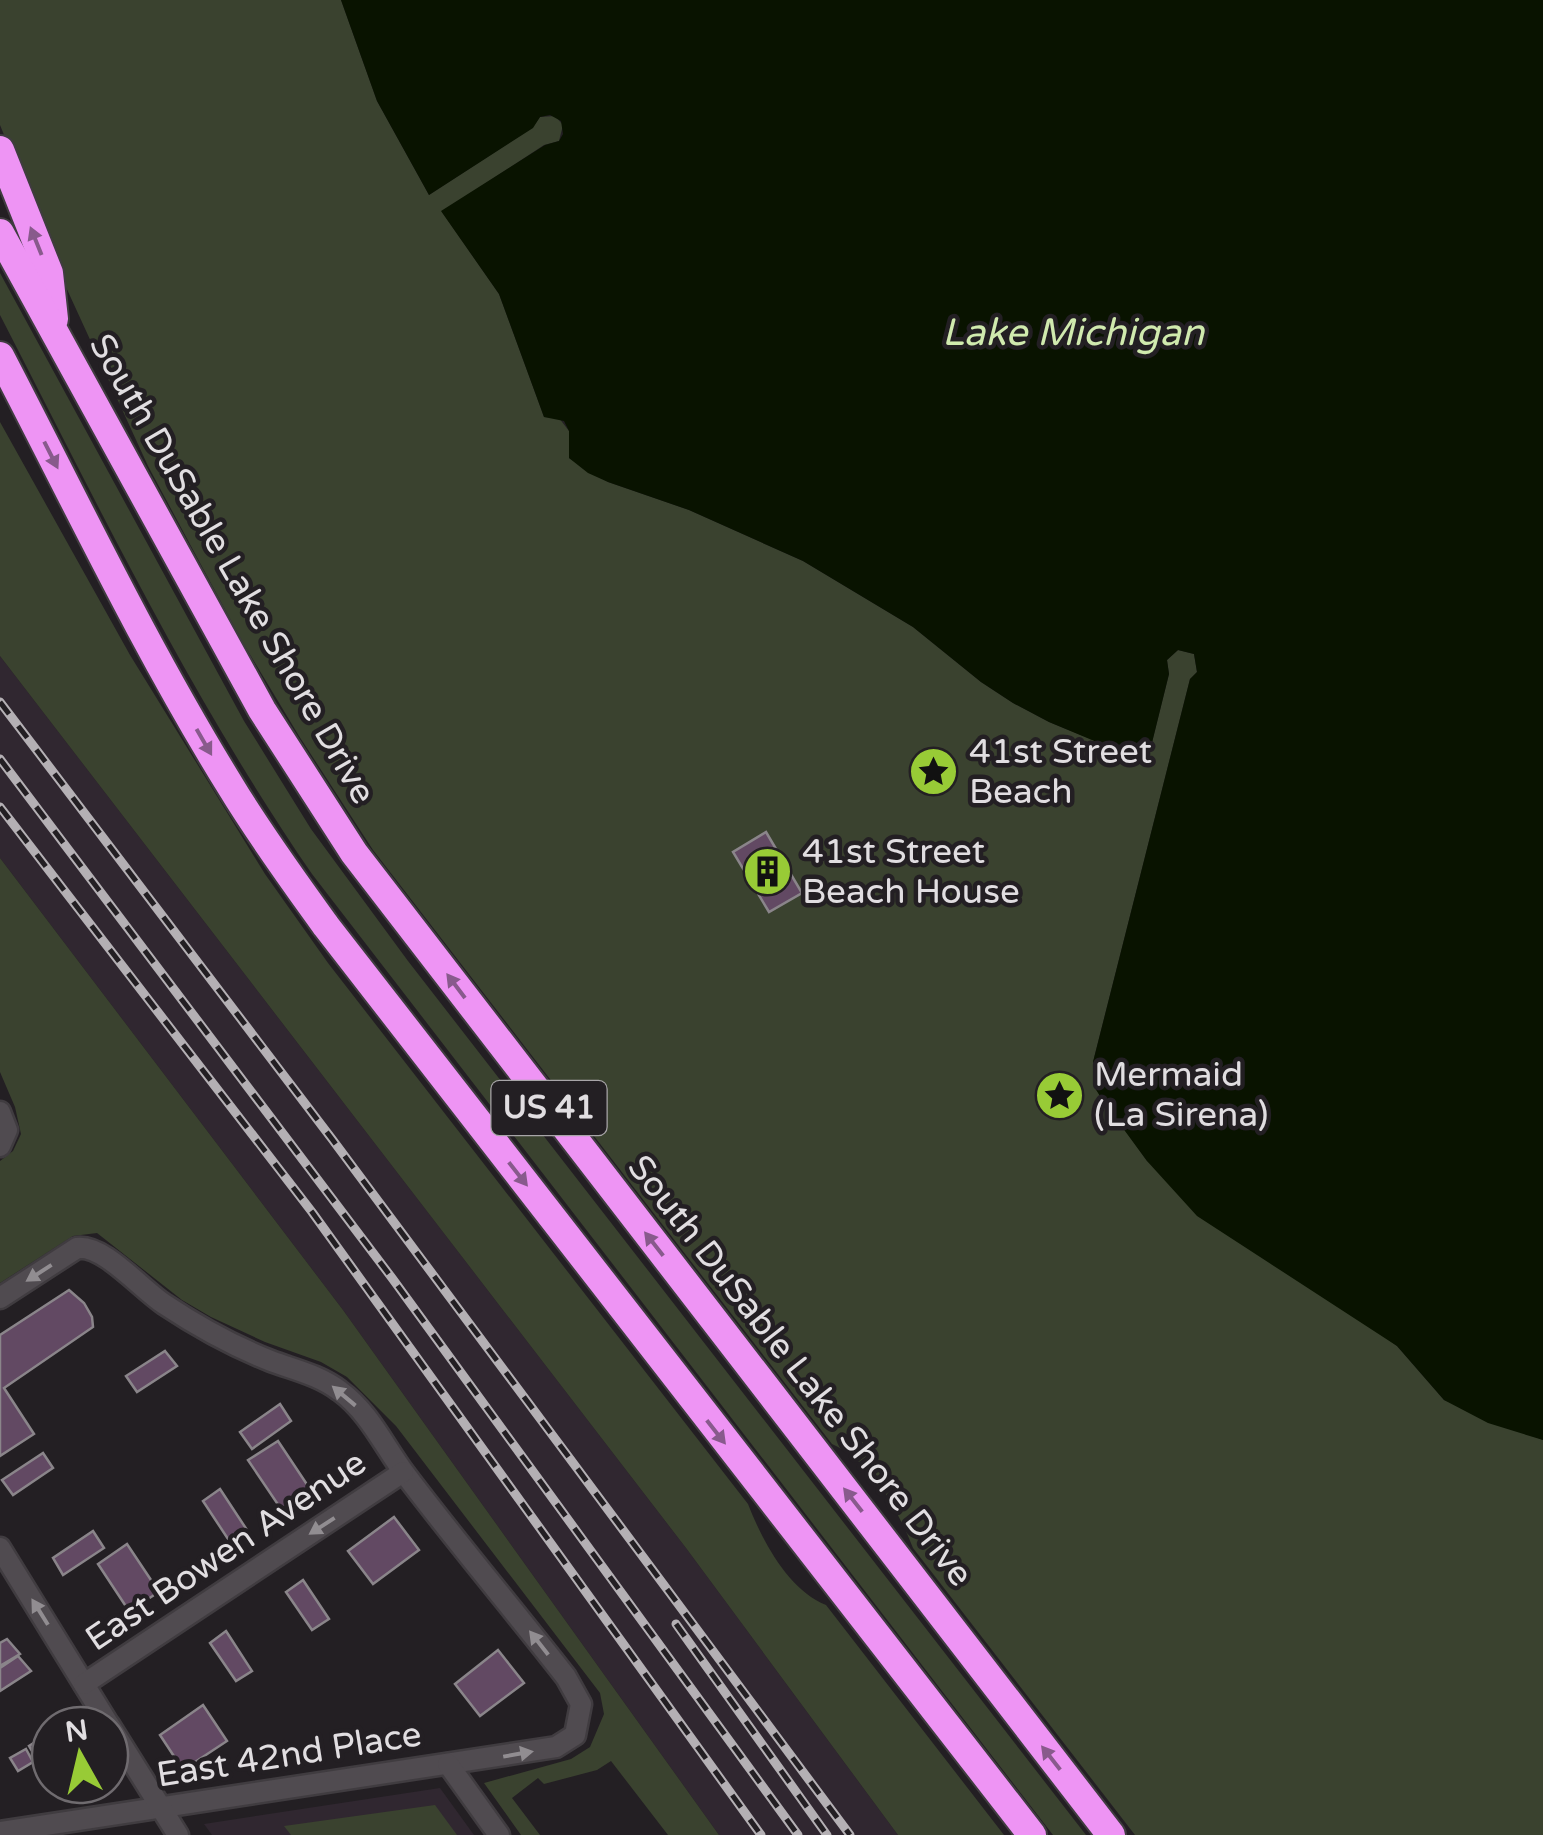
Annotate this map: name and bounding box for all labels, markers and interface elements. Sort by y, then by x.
one-way arrow [27,226,43,256]
water label: Lake Michigan [942,310,1205,356]
street label: South DuSable Lake Shore Drive [80,327,384,811]
one-way arrow [42,440,59,469]
one-way arrow [195,727,212,756]
place label: 41st Street Beach [969,731,1152,813]
place icon: 41st Street Beach [908,746,960,798]
place label: 41st Street Beach House [802,831,1020,913]
building icon: 41st Street Beach House [741,846,793,898]
one-way arrow [446,973,467,999]
place label: Mermaid (La Sirena) [1094,1054,1268,1136]
place icon: Mermaid (La Sirena) [1033,1069,1085,1121]
road number: US 41 [492,1081,606,1135]
street label: South DuSable Lake Shore Drive [619,1147,981,1595]
one-way arrow [507,1161,528,1187]
one-way arrow [644,1231,665,1256]
one-way arrow [25,1263,52,1281]
one-way arrow [332,1385,357,1407]
one-way arrow [706,1419,726,1445]
street label: East Bowen Avenue [78,1442,374,1660]
one-way arrow [843,1488,864,1513]
one-way arrow [308,1517,336,1535]
one-way arrow [31,1598,49,1626]
one-way arrow [530,1630,550,1656]
north arrow [30,1705,130,1805]
text: N [63,1713,90,1750]
street label: East 42nd Place [154,1713,424,1797]
one-way arrow [1041,1745,1062,1771]
one-way arrow [502,1746,534,1761]

